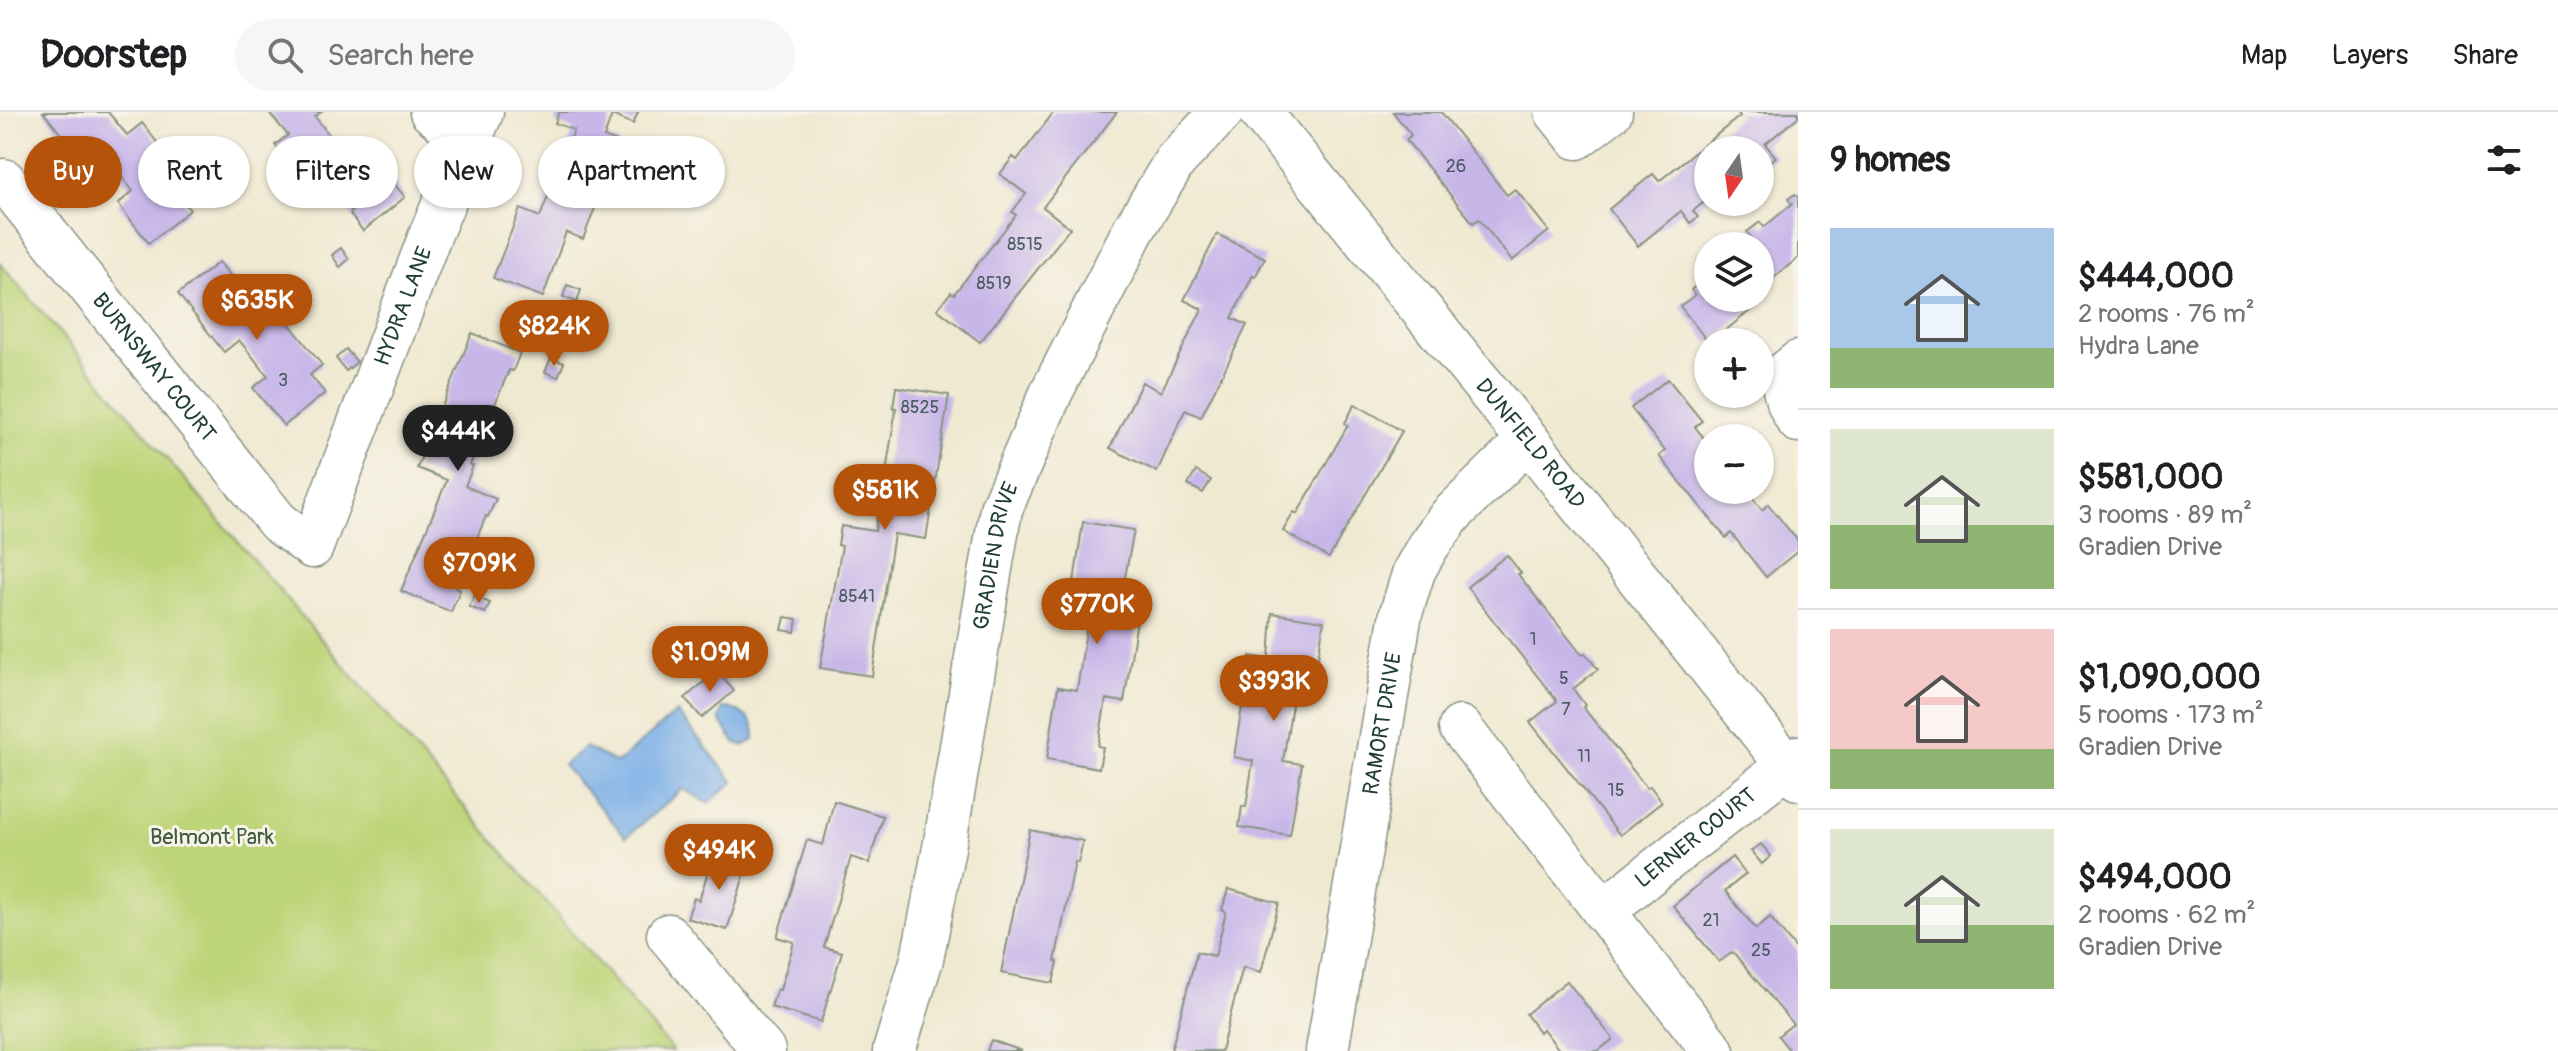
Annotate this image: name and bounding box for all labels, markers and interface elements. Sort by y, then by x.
search box [235,19,795,91]
text: Doorstep [40,31,187,79]
icon: search [263,33,307,77]
text: Search here [327,37,474,74]
text: Map [2241,38,2287,73]
text: Layers [2331,38,2408,73]
text: Share [2452,38,2518,73]
chip: Buy [24,136,122,208]
chip: Rent [138,136,250,208]
chip: Filters [266,136,398,208]
chip: New [414,136,522,208]
chip: Apartment [538,136,725,208]
north arrow [1694,136,1774,216]
map controls [1694,136,1774,504]
icon: filters [2482,138,2526,182]
text: 9 homes [1830,139,1950,182]
house number: 26 [1446,155,1466,178]
button: layers [1694,232,1774,312]
house number: 8515 [1007,233,1043,256]
street label: HYDRA LANE [368,243,438,370]
text: $444,000 [2078,255,2234,298]
icon: home [1894,260,1990,356]
house number: 8519 [976,272,1012,295]
pin: $635K [201,274,313,342]
text: $635K [220,284,294,316]
street label: BURNSWAY COURT [86,287,222,447]
text: 2 rooms · 76 m² [2078,298,2255,330]
pin: $824K [498,300,610,368]
text: $824K [518,310,590,342]
button: + [1694,328,1774,408]
text: Hydra Lane [2078,330,2199,362]
house number: 3 [278,369,288,392]
street label: DUNFIELD ROAD [1469,373,1592,515]
house number: 8525 [901,396,939,419]
pin: $444K [402,405,514,473]
text: $444K [420,415,496,447]
button: − [1694,424,1774,504]
text: $581,000 [2078,456,2224,499]
icon: home [1894,461,1990,557]
pin: $581K [829,464,941,532]
text: $581K [851,474,919,506]
street label: GRADIEN DRIVE [967,478,1025,632]
text: 3 rooms · 89 m² [2078,499,2252,531]
text: Gradien Drive [2078,531,2222,563]
pin: $709K [423,537,535,605]
text: $709K [442,547,516,579]
pin: $770K [1041,578,1153,646]
house number: 8541 [839,585,875,608]
text: $770K [1059,588,1135,620]
pin: $1.09M [645,626,775,694]
house number: 1 [1529,628,1537,651]
text: $1.09M [670,636,750,668]
street label: RAMORT DRIVE [1357,650,1408,797]
pin: $393K [1218,655,1330,723]
text: $1,090,000 [2078,656,2261,699]
icon: home [1894,661,1990,757]
text: $393K [1238,665,1310,697]
house number: 5 [1559,667,1569,690]
house number: 7 [1561,698,1571,721]
text: 5 rooms · 173 m² [2078,699,2264,731]
text: Gradien Drive [2078,731,2222,763]
house number: 11 [1577,745,1591,768]
house number: 15 [1608,779,1624,802]
street label: LERNER COURT [1629,781,1762,894]
park label: Belmont Park [150,823,274,851]
pin: $494K [663,824,775,892]
text: $494K [682,834,756,866]
text: $494,000 [2078,856,2232,899]
icon: home [1894,861,1990,957]
text: 2 rooms · 62 m² [2078,899,2255,931]
house number: 21 [1702,909,1720,932]
text: Gradien Drive [2078,931,2222,963]
house number: 25 [1751,939,1771,962]

